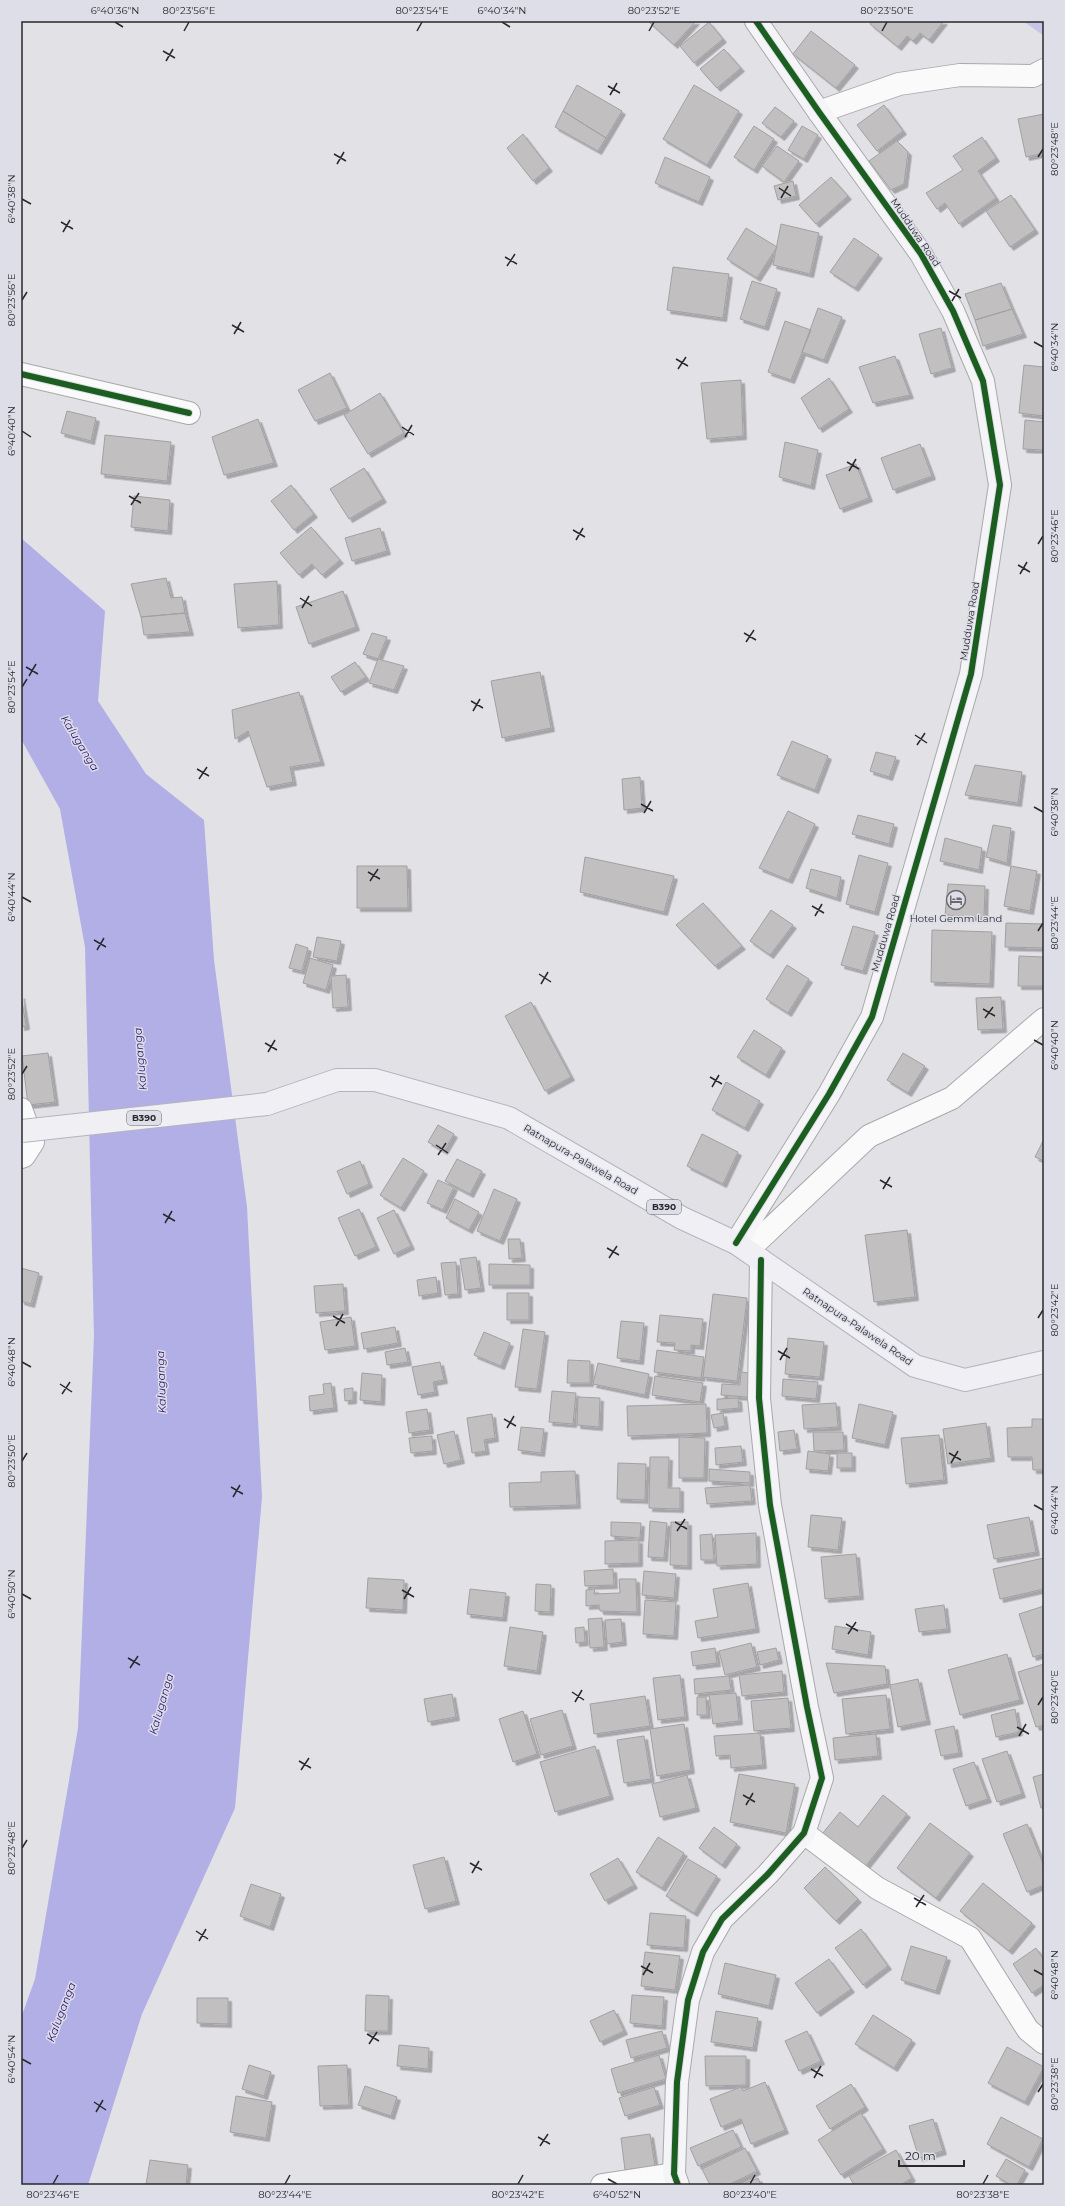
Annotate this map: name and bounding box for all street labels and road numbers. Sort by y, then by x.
street label: Mudduwa Road [888,196,943,269]
street label: Mudduwa Road [957,581,982,662]
street label: Mudduwa Road [868,893,903,973]
road number: B390 [127,1111,161,1125]
street label: Ratnapura-Palawela Road [521,1121,640,1198]
road number: B390 [647,1200,681,1214]
street label: Ratnapura-Palawela Road [800,1285,915,1368]

